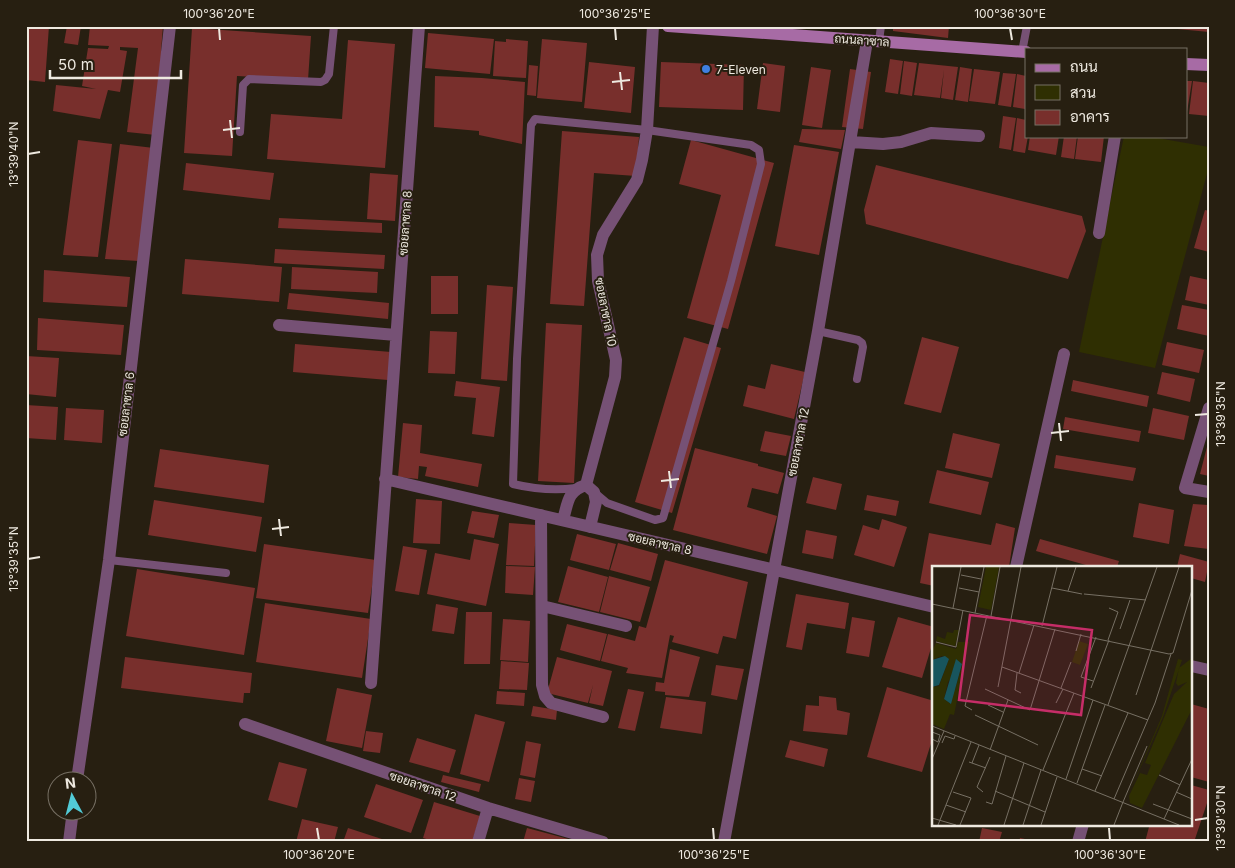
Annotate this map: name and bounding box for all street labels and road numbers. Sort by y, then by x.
street label: ถนนลาซาล [834,31,890,49]
street label: ซอยลาซาล 8 [395,190,415,256]
street label: ซอยลาซาล 10 [592,276,620,348]
street label: ซอยลาซาล 6 [115,371,137,437]
street label: ซอยลาซาล 12 [784,406,812,478]
street label: ซอยลาซาล 8 [627,528,693,558]
street label: ซอยลาซาล 12 [388,768,458,804]

